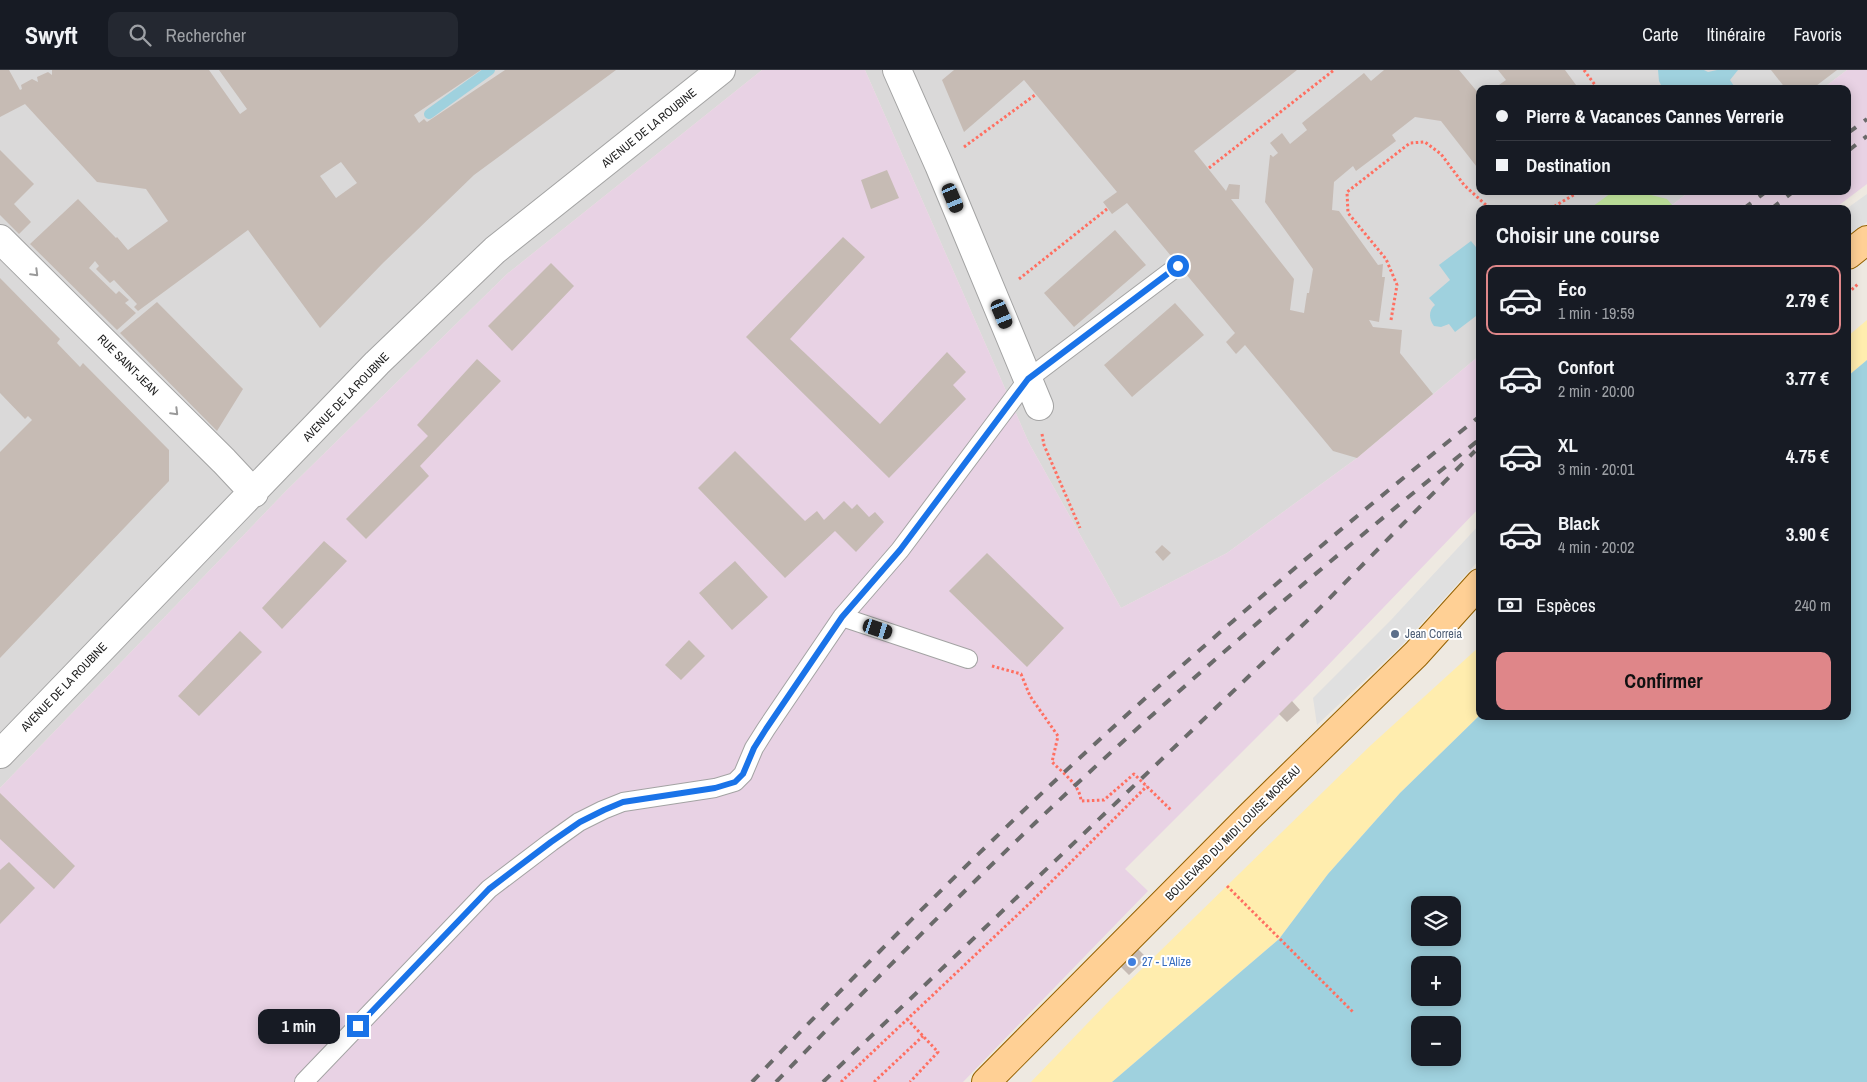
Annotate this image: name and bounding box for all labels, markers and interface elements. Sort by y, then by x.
search box [108,12,458,57]
text: Swyft [25,19,78,51]
icon: search [126,21,154,49]
text: Rechercher [166,22,246,48]
text: Carte [1642,22,1678,47]
text: Itinéraire [1706,22,1766,47]
text: Favoris [1794,22,1842,47]
street label: AVENUE DE LA ROUBINE [597,85,700,172]
text: Pierre & Vacances Cannes Verrerie [1526,103,1784,129]
text: Destination [1526,152,1611,178]
car [940,181,965,215]
text: Choisir une course [1496,220,1659,250]
route start [1167,255,1189,277]
one-way arrow [29,268,38,277]
text: Éco [1558,276,1587,302]
icon: car [1498,278,1543,323]
text: 2.79 € [1786,287,1829,313]
car [989,297,1014,331]
text: 1 min · 19:59 [1558,302,1635,324]
street label: RUE SAINT-JEAN [94,331,162,399]
street label: AVENUE DE LA ROUBINE [299,349,393,446]
text: Confort [1558,354,1614,380]
icon: car [1498,356,1543,401]
text: 3.77 € [1786,365,1829,391]
text: 2 min · 20:00 [1558,380,1635,402]
one-way arrow [169,407,178,416]
text: XL [1558,432,1578,458]
icon: car [1498,434,1543,479]
text: 4.75 € [1786,443,1829,469]
text: 3 min · 20:01 [1558,458,1635,480]
text: Black [1558,510,1600,536]
icon: car [1498,512,1543,557]
text: 3.90 € [1786,521,1829,547]
text: 4 min · 20:02 [1558,536,1635,558]
icon: cash [1496,591,1524,619]
text: Espèces [1536,592,1596,618]
text: 240 m [1795,594,1831,616]
car [861,617,894,641]
place label: Jean Correia [1405,626,1462,642]
marker: Jean Correia [1389,628,1401,640]
street label: AVENUE DE LA ROUBINE [17,639,111,736]
button: Confirmer [1496,652,1831,710]
street label: BOULEVARD DU MIDI LOUISE MOREAU [1162,762,1304,904]
map controls [1411,896,1461,1066]
button: layers [1411,896,1461,946]
place label: 27 - L'Alize [1142,954,1191,970]
marker: 27 - L'Alize [1126,956,1138,968]
button: + [1411,956,1461,1006]
callout: 1 min [258,1008,340,1044]
text: 1 min [282,1015,316,1037]
route end [347,1015,369,1037]
button: − [1411,1016,1461,1066]

